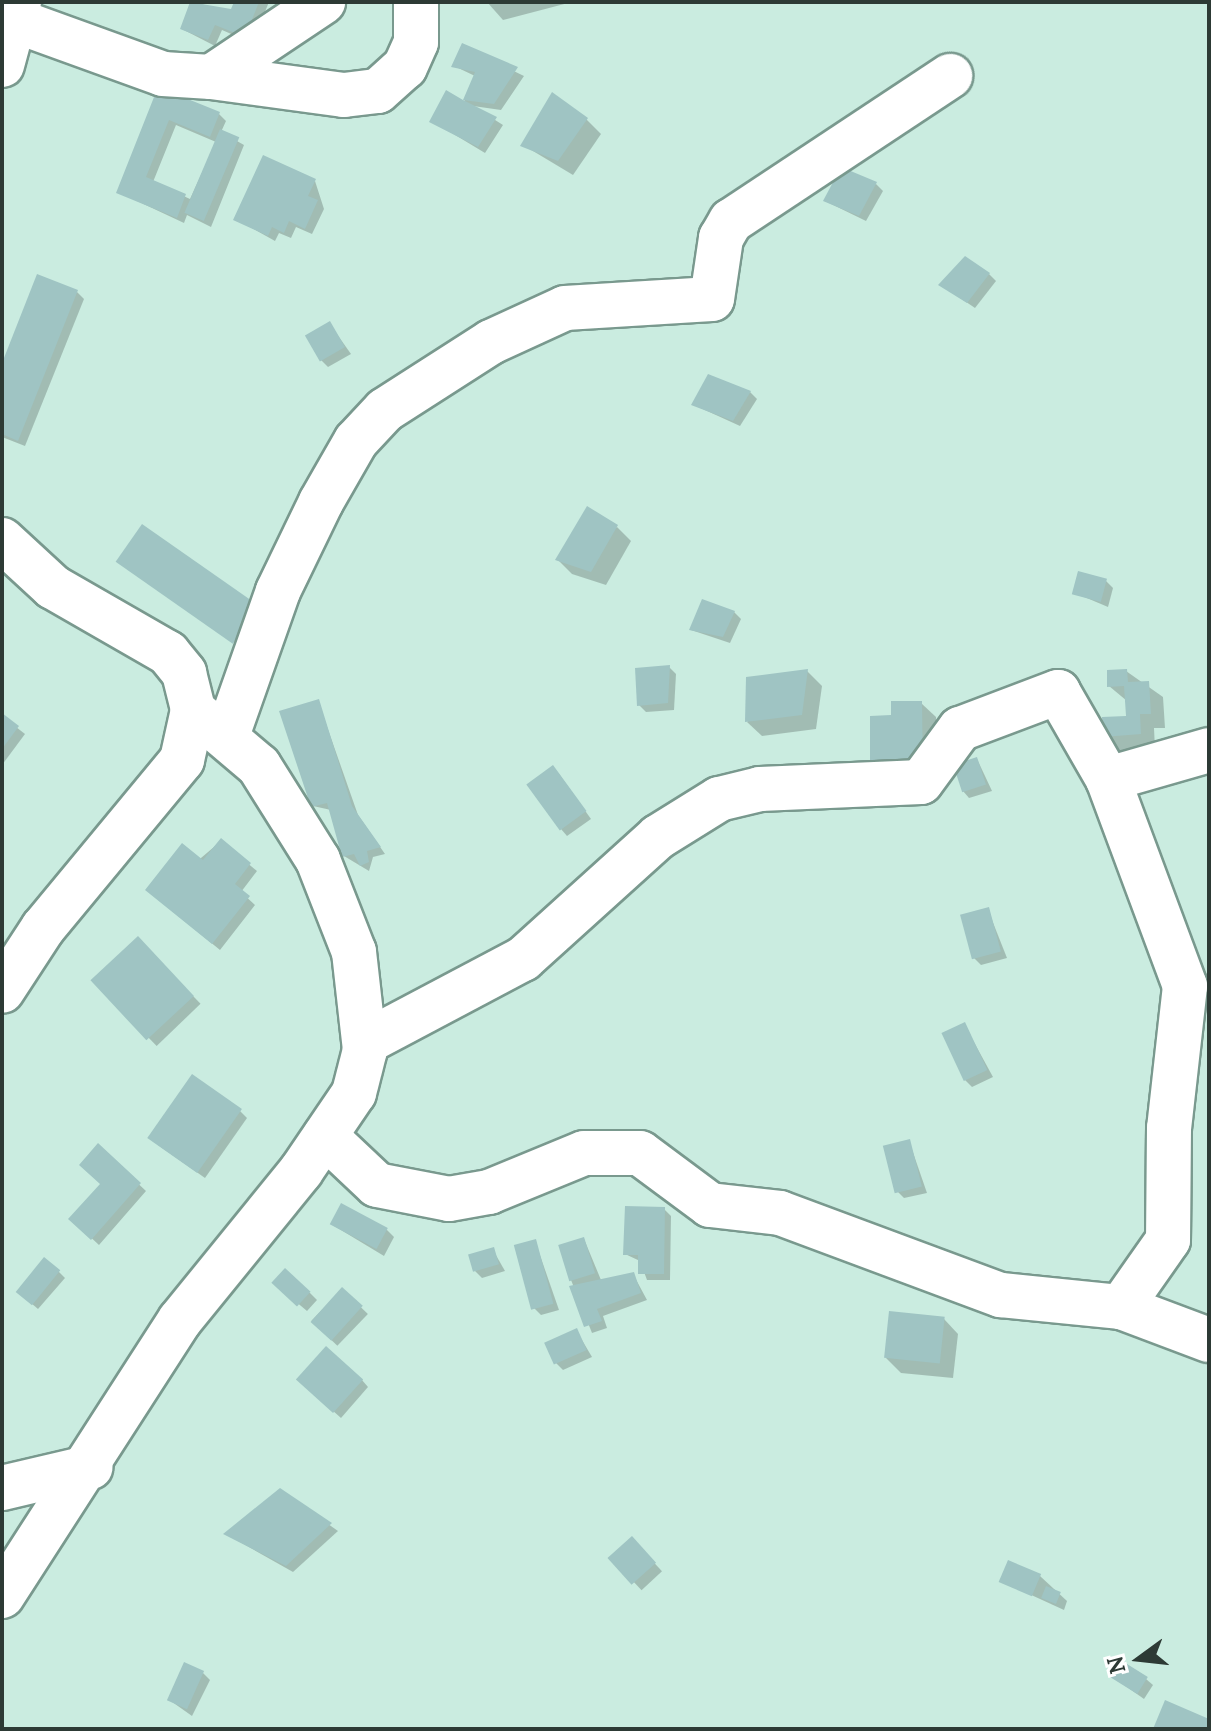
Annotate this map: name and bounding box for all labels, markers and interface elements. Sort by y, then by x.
north arrow [1099,1619,1179,1699]
text: N [1100,1653,1132,1677]

